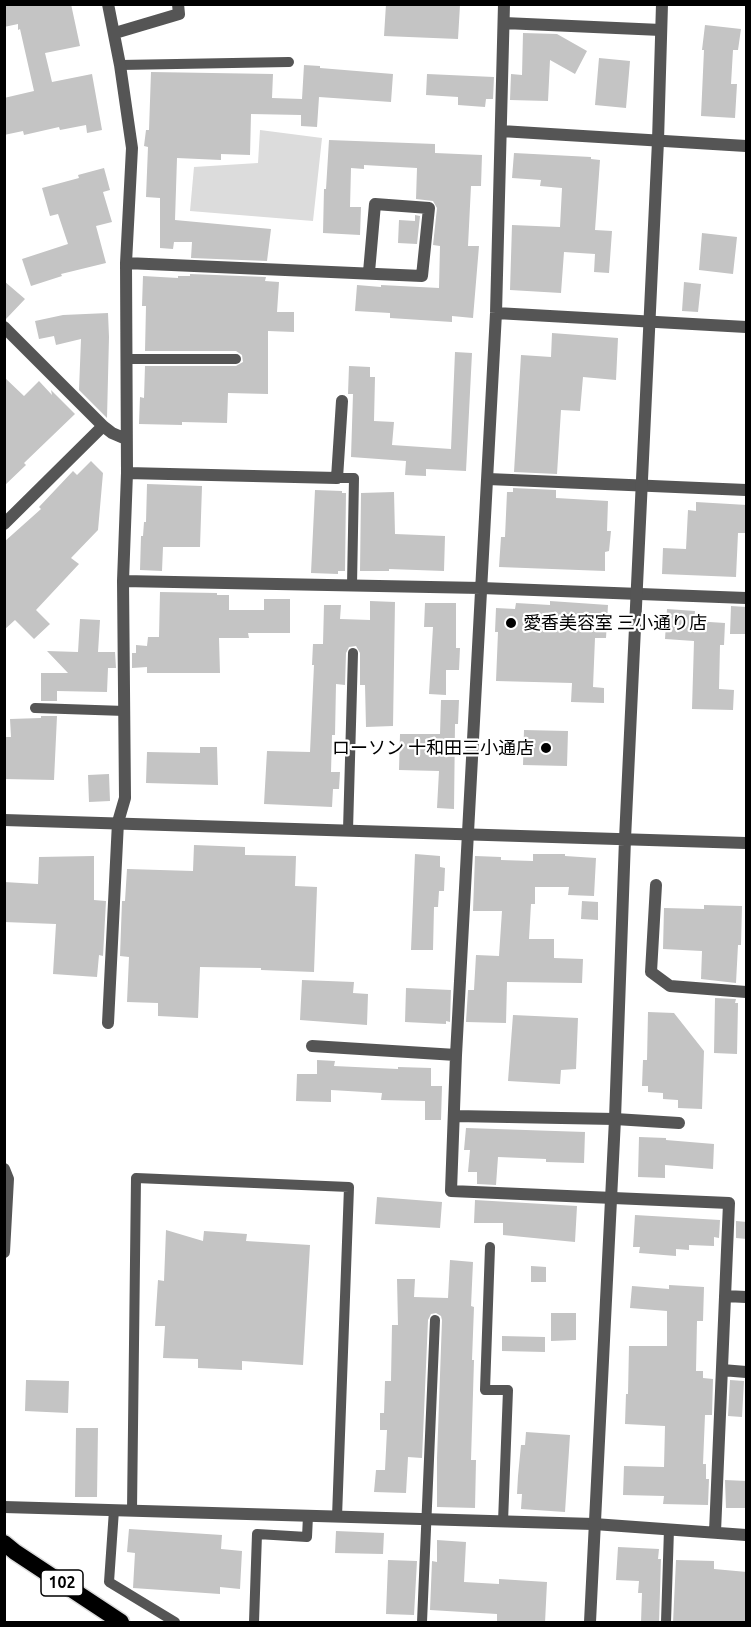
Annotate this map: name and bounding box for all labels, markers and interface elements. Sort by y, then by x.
place label: 愛香美容室 三小通り店 [523,612,707,634]
marker: 愛香美容室 三小通り店 [504,616,518,630]
place label: ローソン 十和田三小通店 [332,737,534,759]
marker: ローソン 十和田三小通店 [539,741,553,755]
road number: 102 [41,1570,83,1596]

